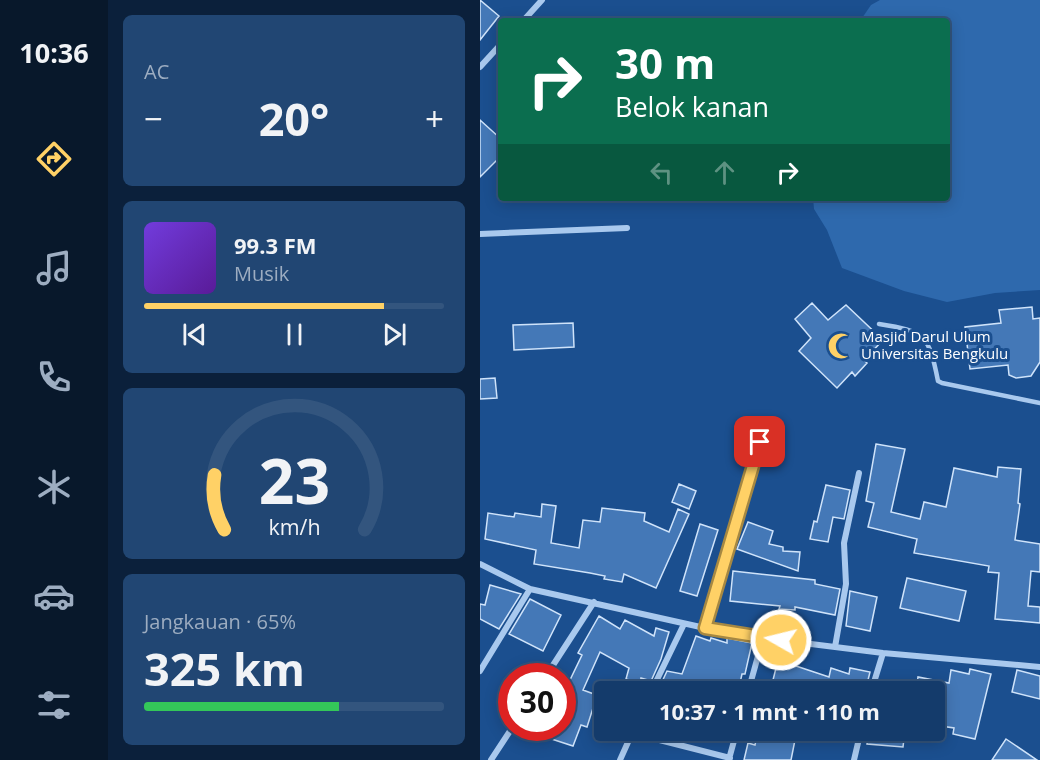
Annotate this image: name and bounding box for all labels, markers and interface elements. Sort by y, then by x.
text: 10:36 [19,34,89,71]
text: 30 m [615,34,715,91]
icon: right [516,42,594,120]
text: AC [144,58,169,85]
text: 20° [259,88,329,149]
text: Belok kanan [615,88,769,125]
text: − [144,96,163,141]
text: + [425,96,444,141]
icon: directions [33,138,75,180]
icon: left [645,156,678,189]
icon: ahead [708,156,741,189]
icon: right [771,156,804,189]
text: 99.3 FM [234,230,317,260]
icon: music [33,247,75,289]
text: Musik [234,260,289,287]
icon: previous [178,318,211,351]
icon: pause [278,318,311,351]
icon: next [378,318,411,351]
place label: Masjid Darul Ulum Universitas Bengkulu [861,326,1008,363]
mosque icon: Masjid Darul Ulum Universitas Bengkulu [826,331,856,361]
icon: phone [33,356,75,398]
pin [734,416,785,467]
icon: arrive [743,425,776,458]
text: 23 [258,437,330,522]
icon: climate [33,466,75,508]
text: km/h [268,513,320,542]
icon: car [33,575,75,617]
text: Jangkauan · 65% [144,608,296,635]
position arrow [749,608,813,672]
text: 325 km [144,638,305,699]
speed limit sign: 30 [498,663,576,741]
icon: filters [33,684,75,726]
text: 10:37 · 1 mnt · 110 m [659,696,880,726]

